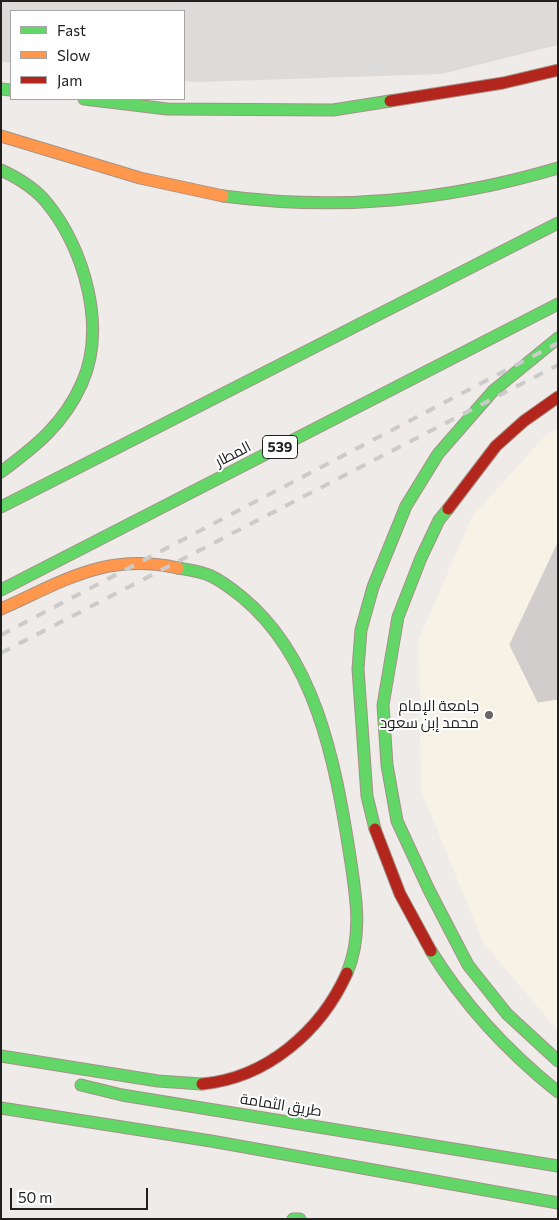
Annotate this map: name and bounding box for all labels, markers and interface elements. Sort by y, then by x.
legend [10,10,185,100]
text: Fast [57,21,86,39]
text: Slow [57,46,90,64]
text: Jam [57,71,82,89]
road number: 539 [262,436,298,458]
street label: المطار [212,437,254,471]
place label: جامعة الإمام محمد إبن سعود [380,697,479,732]
marker: جامعة الإمام محمد إبن سعود [483,709,495,721]
street label: طريق الثمامة [239,1090,323,1120]
scale bar [12,1178,150,1210]
text: 50 m [18,1188,52,1206]

